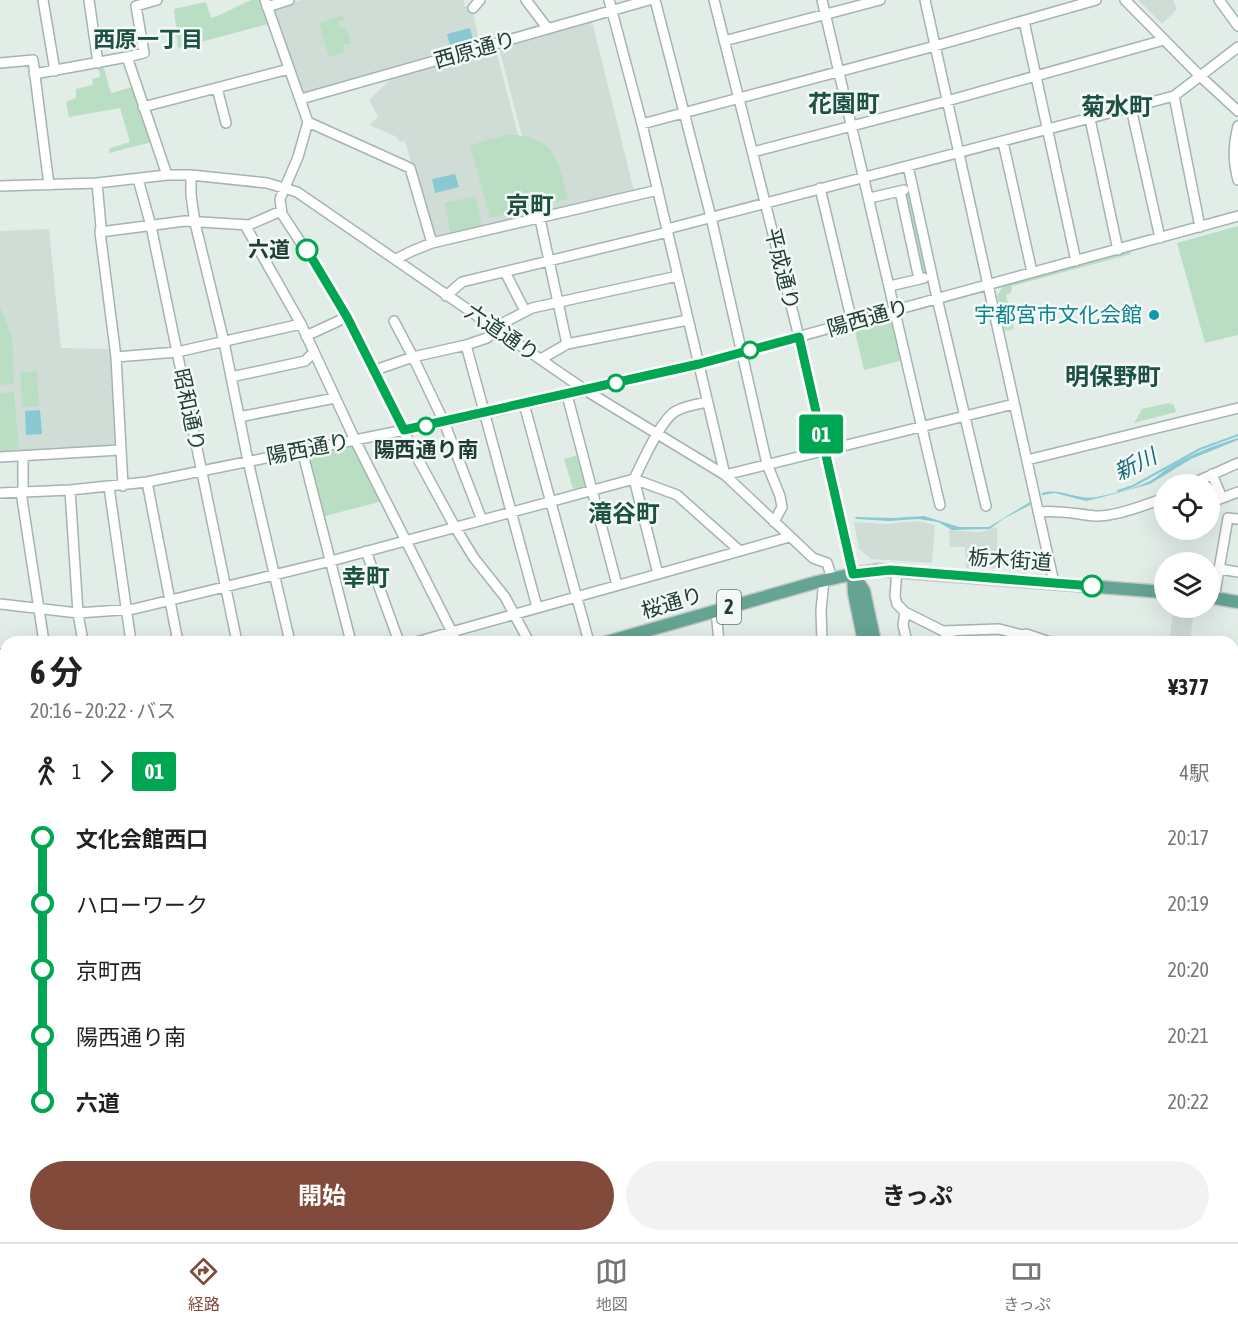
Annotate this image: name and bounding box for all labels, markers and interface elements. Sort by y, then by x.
district label: 西原一丁目 [93,26,203,52]
street label: 西原通り [431,26,518,72]
district label: 花園町 [808,90,880,117]
district label: 菊水町 [1081,93,1153,120]
district label: 京町 [506,192,554,219]
street label: 平成通り [761,225,805,312]
place label: 六道 [248,237,290,261]
marker: 六道 [296,239,318,261]
street label: 陽西通り [824,294,911,340]
street label: 六道通り [461,299,544,366]
place label: 宇都宮市文化会館 [974,302,1142,326]
marker: 宇都宮市文化会館 [1147,308,1161,322]
unlabelled marker [741,341,759,359]
district label: 明保野町 [1065,363,1161,390]
street label: 昭和通り [170,366,210,453]
unlabelled marker [607,374,625,392]
line badge: 01 [794,414,848,454]
marker: 陽西通り南 [417,417,435,435]
text: 01 [811,422,831,446]
street label: 陽西通り [264,428,351,468]
place label: 陽西通り南 [374,437,479,461]
water label: 新川 [1110,442,1162,485]
map controls [1154,474,1220,618]
button: locate [1154,474,1220,540]
district label: 滝谷町 [588,500,660,527]
street label: 栃木街道 [967,544,1053,574]
button: layers [1154,552,1220,618]
district label: 幸町 [342,564,390,591]
unlabelled marker [1081,575,1103,597]
street label: 桜通り [638,582,705,622]
road number: 2 [717,590,741,624]
text: 6 分 [30,653,83,691]
text: ¥377 [1168,674,1209,700]
text: 20:16 – 20:22 · バス [30,699,176,722]
icon: walk [30,755,63,788]
icon: forward [90,755,123,788]
text: 01 [144,759,164,783]
text: 1 [72,760,81,783]
text: 4駅 [1180,761,1209,784]
text: 文化会館西口 [76,826,208,852]
text: 20:17 [1167,826,1209,849]
text: ハローワーク [76,892,208,918]
text: 20:19 [1167,892,1209,915]
text: 京町西 [76,958,142,984]
text: 20:20 [1167,958,1209,981]
text: 陽西通り南 [76,1024,186,1050]
text: 20:21 [1167,1024,1209,1047]
text: 六道 [76,1090,120,1116]
text: 20:22 [1167,1090,1209,1113]
button: 開始 [30,1161,614,1230]
button: きっぷ [626,1161,1209,1230]
tab: 経路 [187,1255,220,1315]
tab: 地図 [595,1255,628,1315]
tab: きっぷ [1003,1255,1051,1315]

